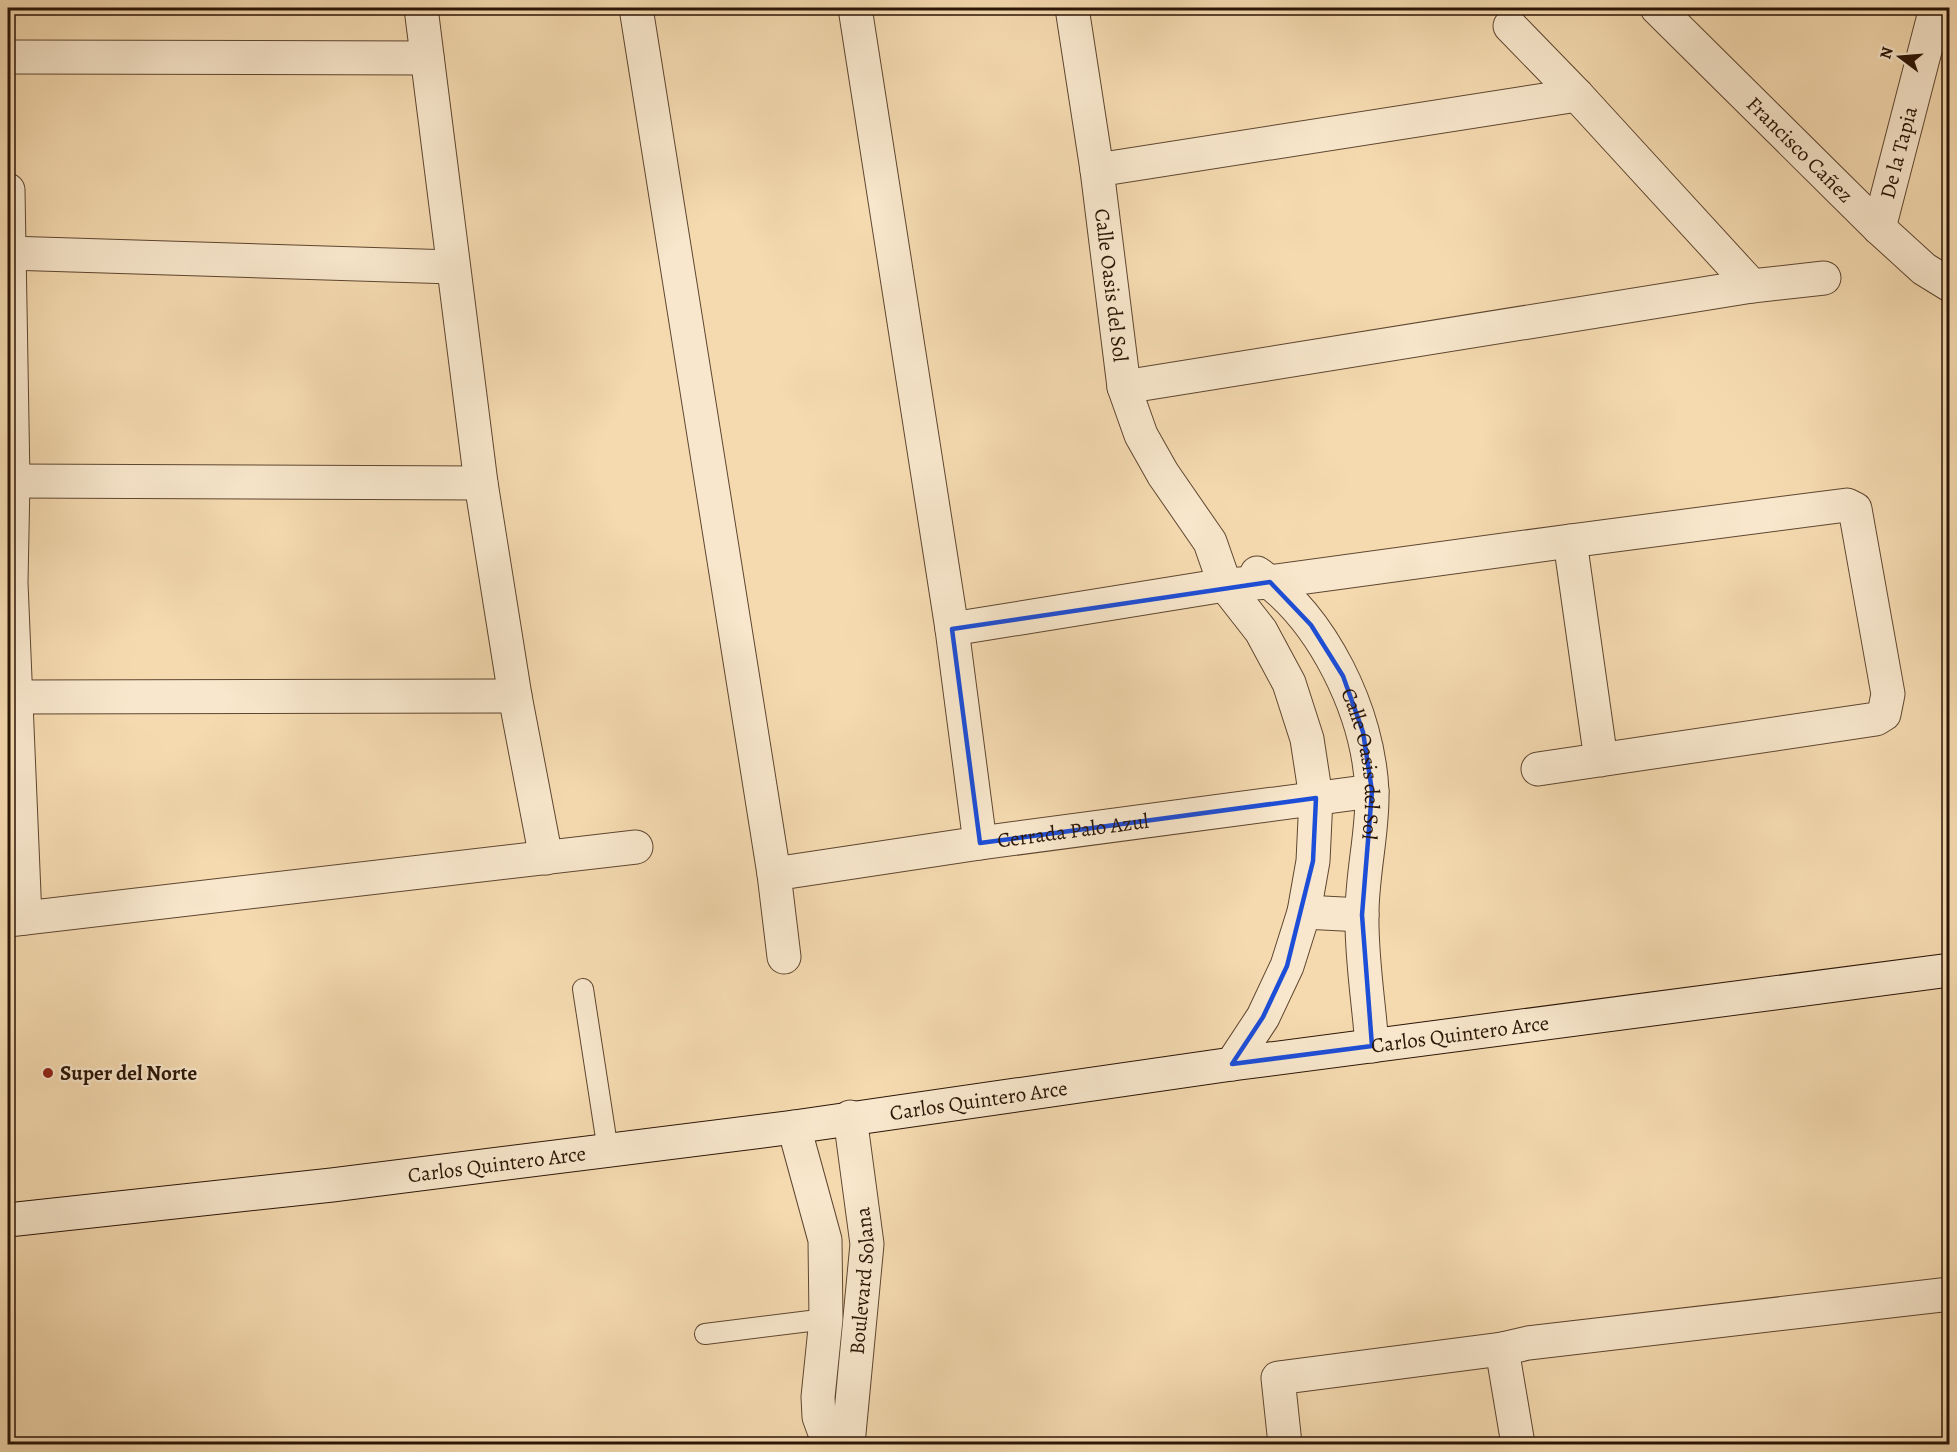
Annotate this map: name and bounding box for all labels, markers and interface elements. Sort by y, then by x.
north arrow [1870,27,1930,87]
text: N [1874,44,1899,62]
street label: Francisco Cañez [1740,90,1859,209]
street label: De la Tapia [1873,103,1924,202]
street label: Calle Oasis del Sol [1088,207,1135,364]
street label: Calle Oasis del Sol [1334,684,1386,841]
street label: Cerrada Palo Azul [996,807,1150,855]
street label: Carlos Quintero Arce [1369,1009,1551,1060]
place label: Super del Norte [60,1059,197,1087]
marker: Super del Norte [41,1066,55,1080]
street label: Carlos Quintero Arce [888,1074,1069,1127]
street label: Carlos Quintero Arce [406,1139,587,1189]
street label: Boulevard Solana [843,1205,881,1356]

